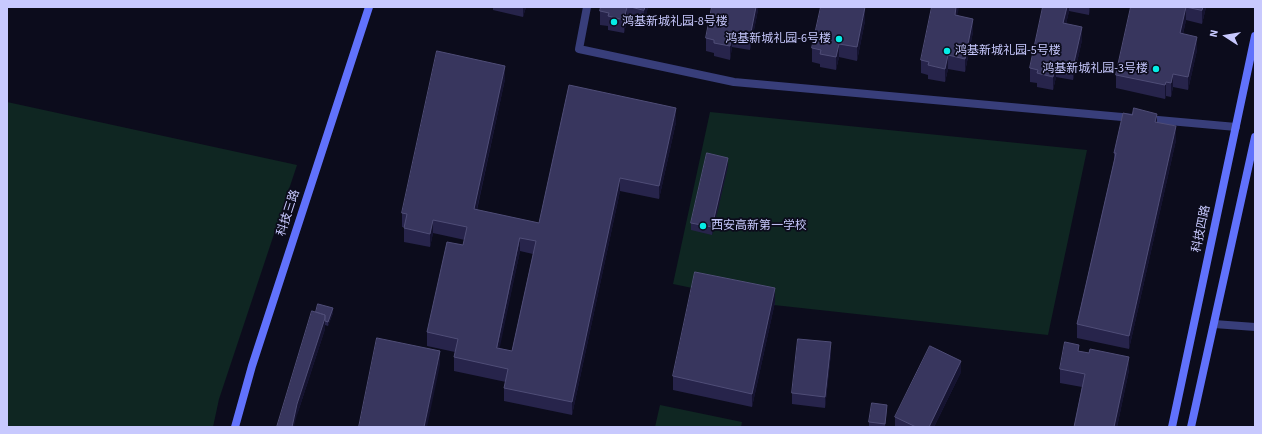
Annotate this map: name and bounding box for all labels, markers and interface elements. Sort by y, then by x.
place label: 鸿基新城礼园-8号楼 [622,15,728,29]
north arrow [1206,16,1246,56]
marker: 鸿基新城礼园-8号楼 [609,17,619,27]
text: N [1206,28,1222,39]
place label: 鸿基新城礼园-6号楼 [725,32,831,46]
marker: 鸿基新城礼园-6号楼 [834,34,844,44]
place label: 鸿基新城礼园-5号楼 [955,44,1061,58]
marker: 鸿基新城礼园-5号楼 [942,46,952,56]
place label: 鸿基新城礼园-3号楼 [1042,62,1148,76]
marker: 鸿基新城礼园-3号楼 [1151,64,1161,74]
street label: 科技三路 [275,188,303,238]
street label: 科技四路 [1190,204,1214,254]
place label: 西安高新第一学校 [711,219,807,233]
marker: 西安高新第一学校 [698,221,708,231]

